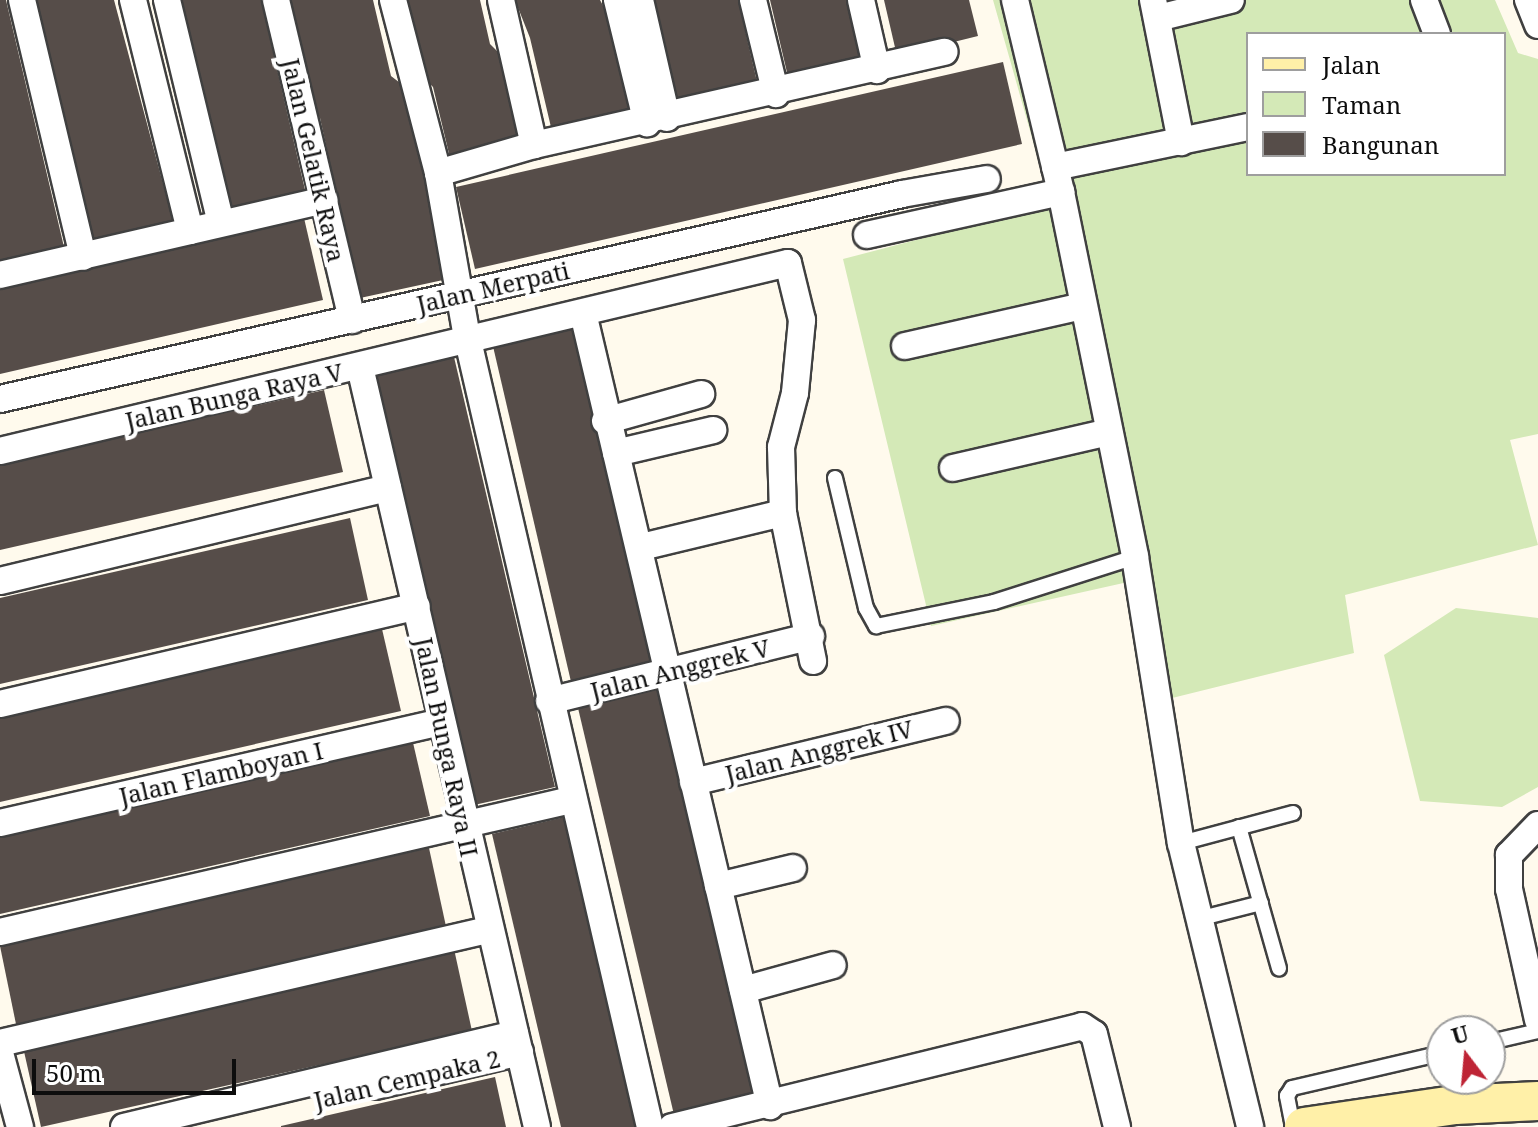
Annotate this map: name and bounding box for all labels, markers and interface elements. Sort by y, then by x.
legend [1246,32,1506,176]
text: Jalan [1322,48,1381,81]
street label: Jalan Gelatik Raya [277,55,351,265]
text: Taman [1322,88,1401,121]
text: Bangunan [1322,128,1439,161]
street label: Jalan Merpati [414,255,572,319]
street label: Jalan Bunga Raya V [123,357,345,435]
street label: Jalan Anggrek V [587,633,773,705]
street label: Jalan Bunga Raya II [410,635,484,859]
street label: Jalan Anggrek IV [722,714,916,788]
street label: Jalan Flamboyan I [116,736,326,810]
north arrow [1426,1015,1506,1095]
text: U [1448,1017,1472,1051]
scale bar [36,1043,240,1093]
street label: Jalan Cempaka 2 [311,1044,503,1114]
text: 50 m [46,1056,102,1089]

